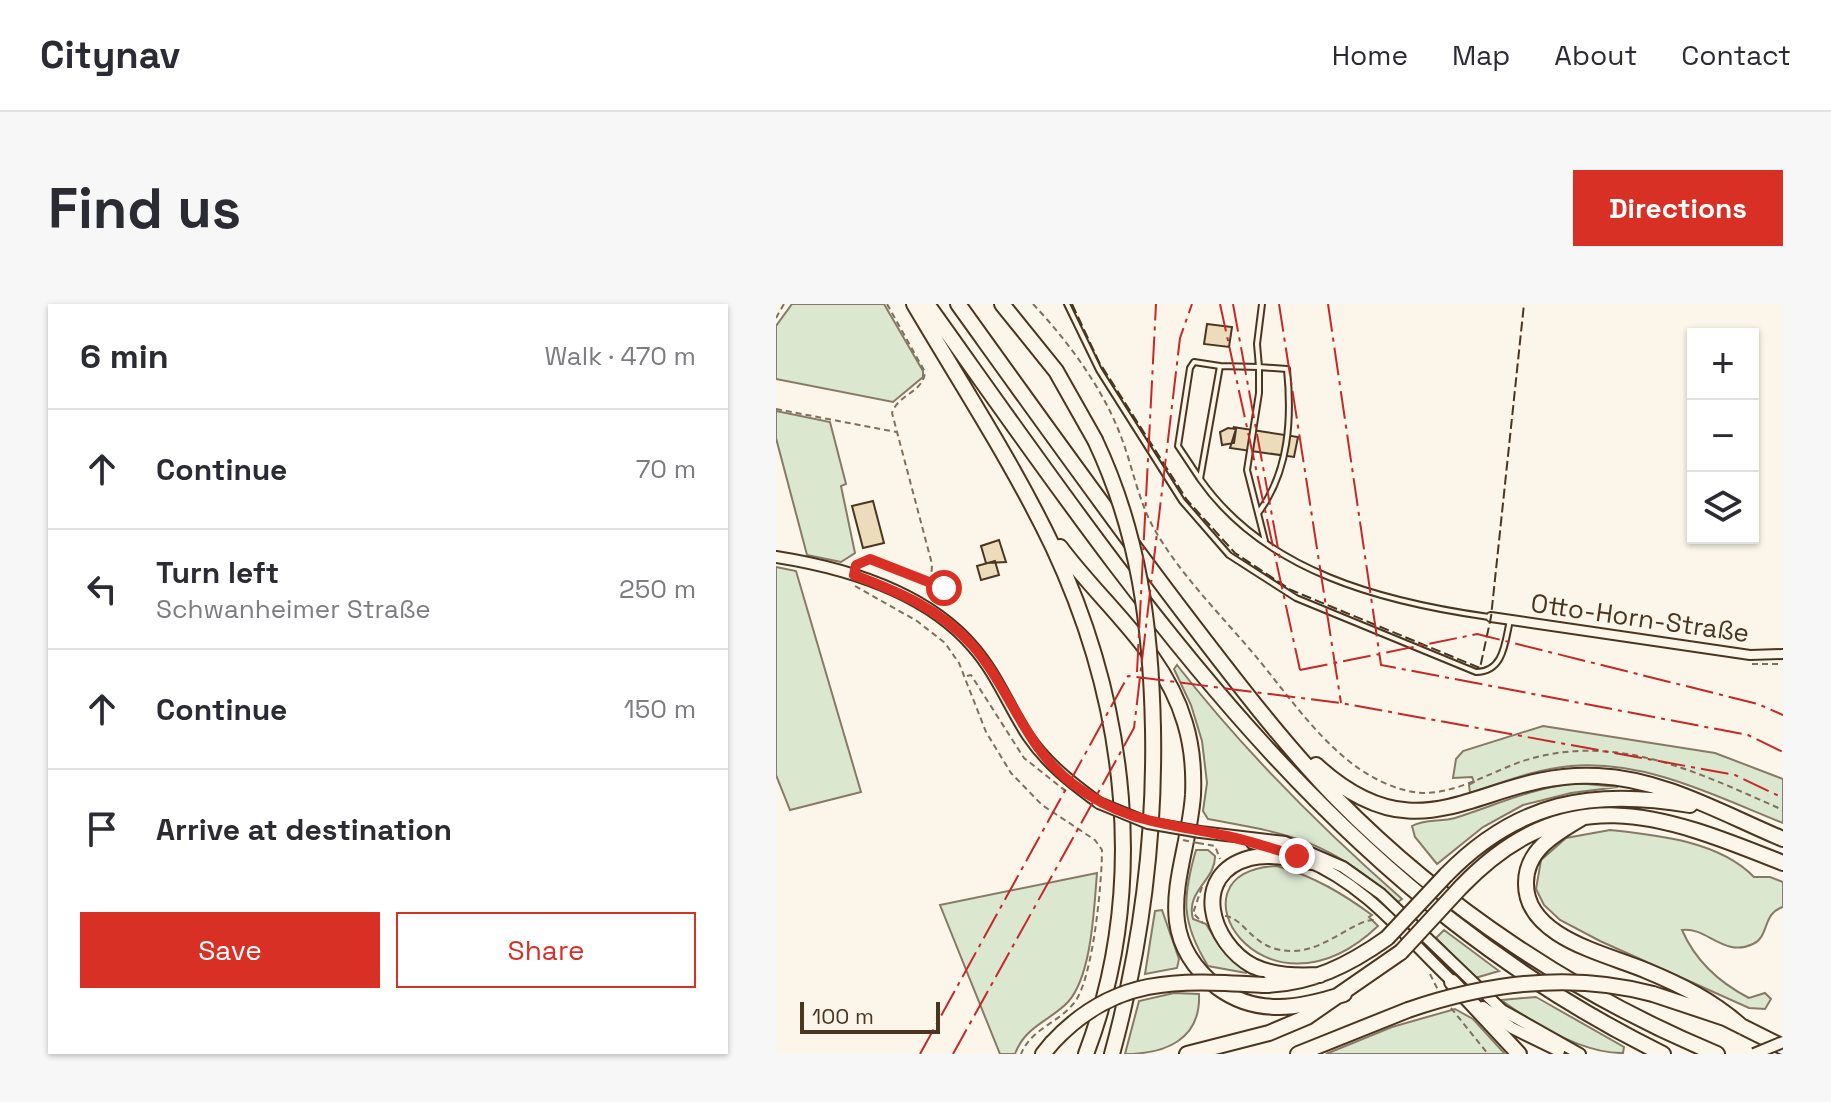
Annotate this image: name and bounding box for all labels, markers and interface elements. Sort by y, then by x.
text: Citynav [40,31,180,79]
text: Home [1332,37,1408,73]
text: Map [1452,37,1510,73]
text: About [1554,37,1637,73]
text: Contact [1681,37,1791,73]
button: Directions [1573,170,1783,246]
text: Find us [48,173,241,244]
map controls [1687,328,1759,544]
button: + [1687,328,1759,400]
text: 6 min [80,335,169,378]
text: Walk · 470 m [544,339,696,373]
button: − [1687,400,1759,472]
icon: ahead [80,447,124,491]
text: Continue [156,450,287,489]
text: 70 m [636,452,696,486]
button: layers [1687,472,1759,544]
text: Turn left [156,553,279,592]
icon: left [80,567,124,611]
route start [926,570,962,606]
text: 250 m [619,572,696,606]
street label: Otto-Horn-Straße [1529,586,1751,650]
text: Schwanheimer Straße [156,592,431,626]
icon: ahead [80,687,124,731]
text: Continue [156,690,287,729]
text: 150 m [624,692,696,726]
icon: arrive [80,807,124,851]
text: Arrive at destination [156,810,452,849]
route end [1279,838,1315,874]
button: Save [80,912,380,988]
button: Share [396,912,696,988]
scale bar [800,998,940,1034]
text: 100 m [812,1002,874,1030]

